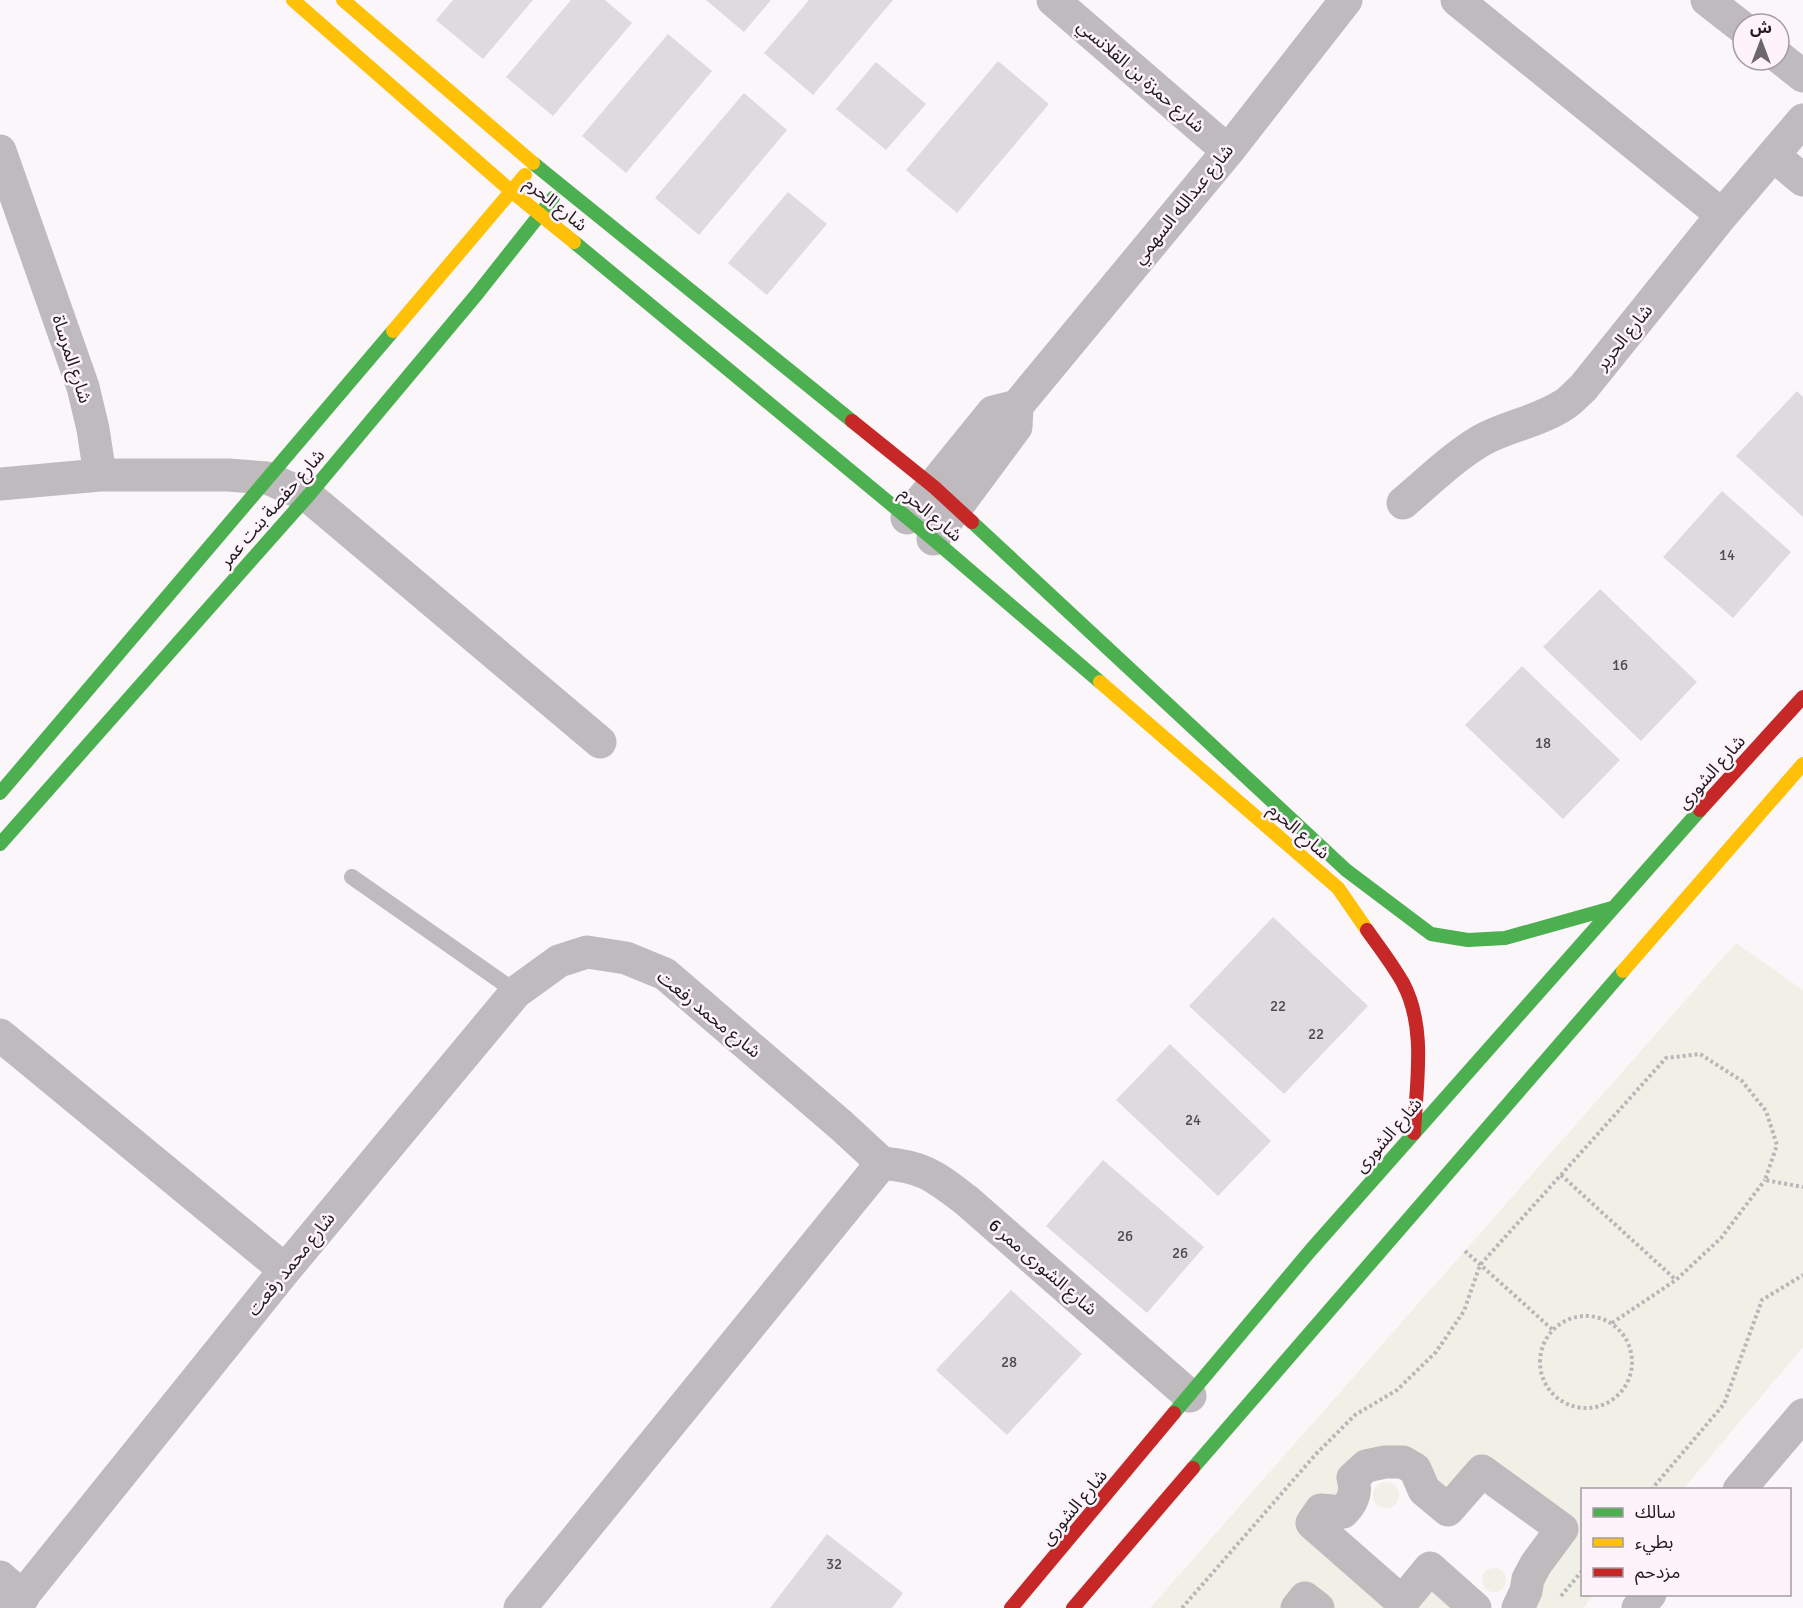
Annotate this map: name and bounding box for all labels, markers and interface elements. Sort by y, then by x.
north arrow [1731,12,1791,72]
street label: شارع حمزة بن القلانسي [1071,15,1209,140]
text: ش [1750,18,1772,38]
street label: شارع عبدالله السهمي [1128,140,1240,270]
street label: شارع الحرم [518,172,592,238]
street label: شارع الحرير [1590,300,1660,377]
street label: شارع المرساة [45,312,97,407]
street label: شارع حفصة بنت عمر [214,444,332,574]
street label: شارع الحرم [893,482,967,549]
house number: 14 [1719,546,1735,564]
house number: 16 [1612,656,1628,674]
street label: شارع الشورى [1672,730,1752,816]
house number: 18 [1535,734,1551,752]
street label: شارع الحرم [1262,798,1334,866]
street label: شارع محمد رفعت [651,965,765,1065]
house number: 22 [1270,997,1286,1015]
house number: 22 [1308,1025,1324,1043]
street label: شارع الشورى [1349,1093,1429,1179]
house number: 24 [1185,1111,1201,1129]
street label: شارع محمد رفعت [242,1208,342,1322]
street label: شارع الشورى ممر 6 [982,1214,1102,1322]
house number: 26 [1117,1227,1133,1245]
house number: 26 [1172,1244,1188,1262]
house number: 28 [1001,1353,1017,1371]
street label: شارع الشورى [1036,1465,1114,1551]
legend [1581,1488,1791,1596]
text: سالك [1635,1501,1676,1523]
text: بطيء [1635,1531,1673,1555]
house number: 32 [826,1555,842,1573]
text: مزدحم [1635,1561,1680,1585]

